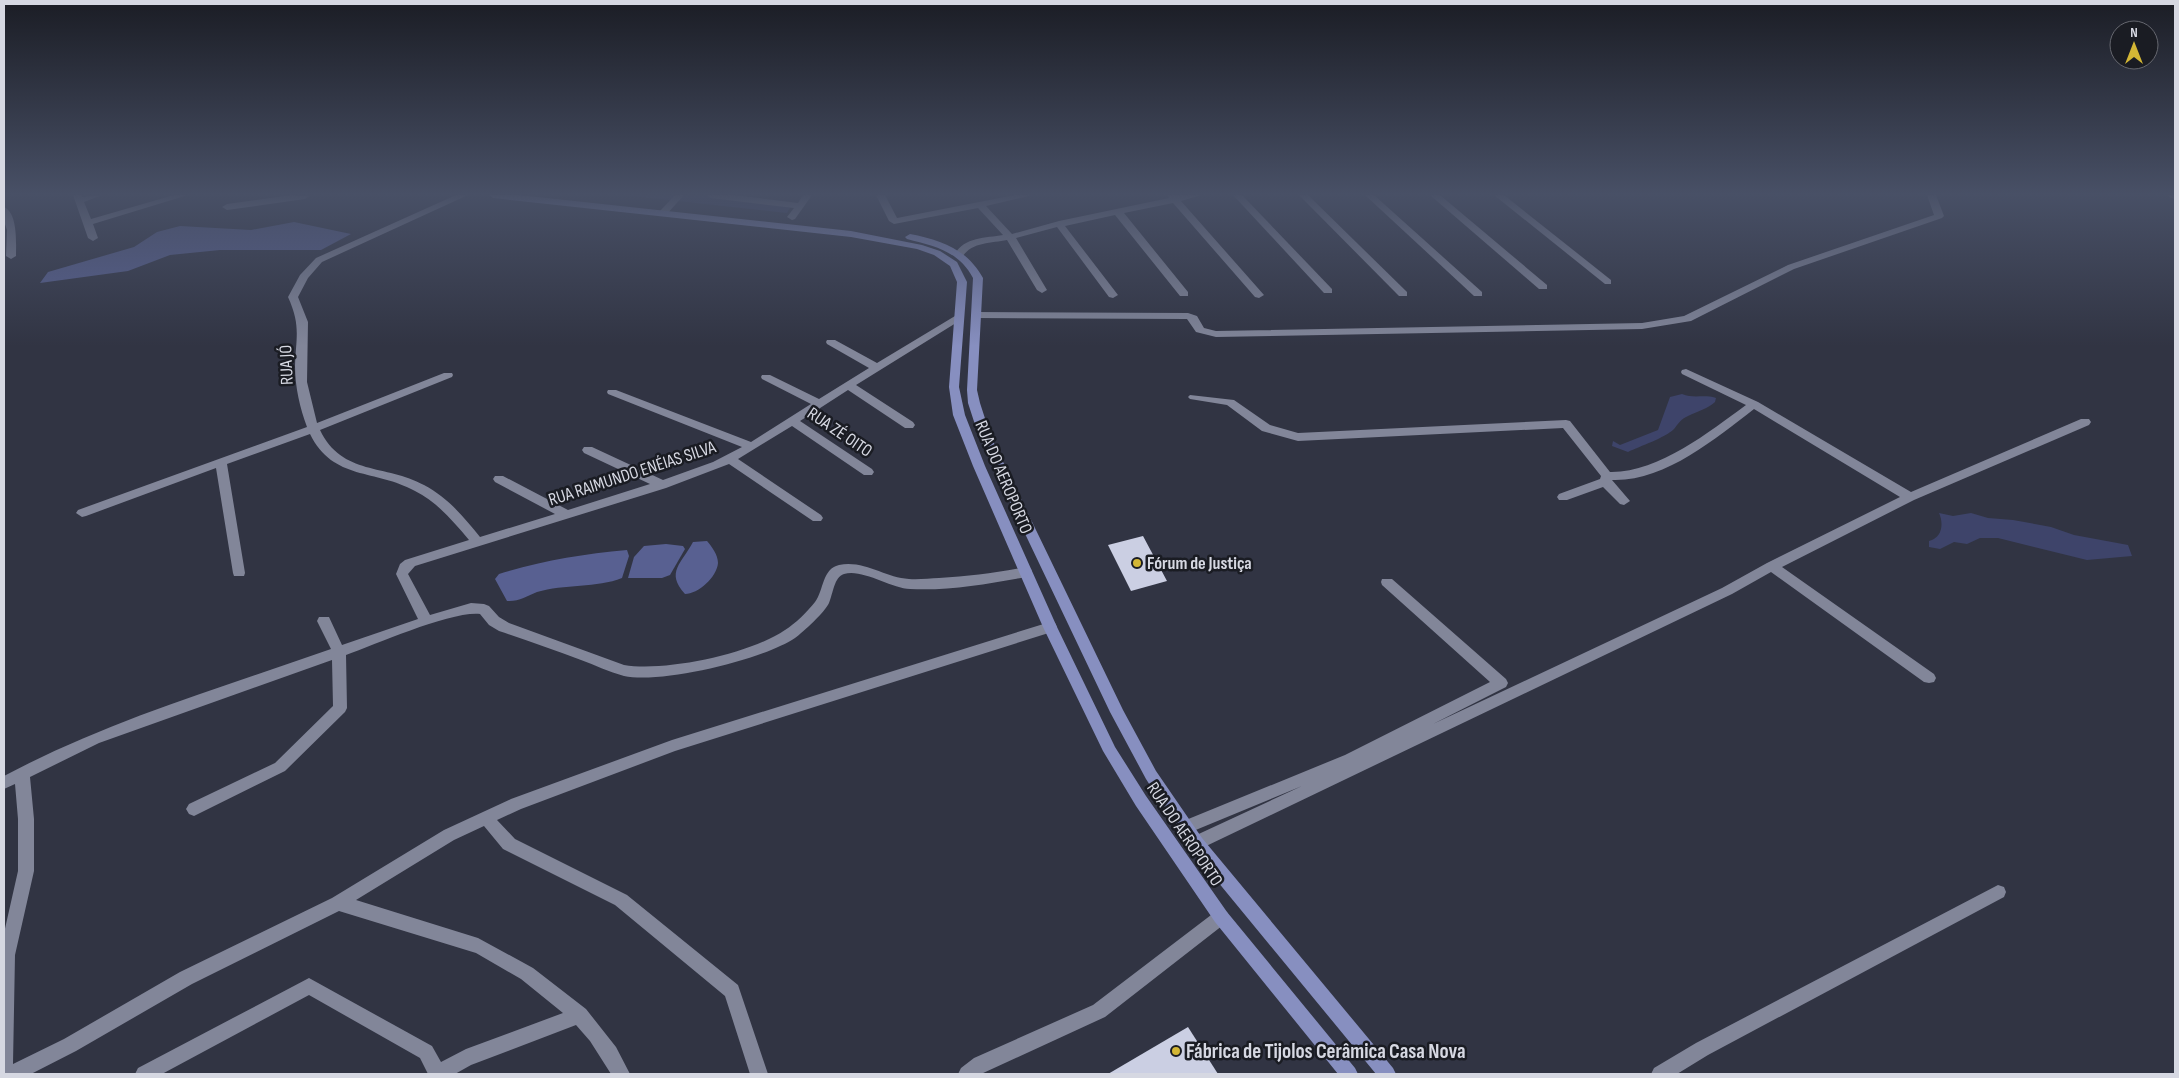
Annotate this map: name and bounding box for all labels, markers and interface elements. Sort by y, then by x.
north arrow [2109,20,2159,70]
text: N [2130,24,2138,41]
street label: RUA JÓ [275,345,298,385]
street label: RUA ZÉ OITO [803,403,876,462]
street label: RUA DO AEROPORTO [970,418,1037,537]
street label: RUA RAIMUNDO ENÉIAS SILVA [546,436,719,510]
place label: Fórum de Justiça [1147,553,1252,574]
marker: Fórum de Justiça [1131,557,1143,569]
street label: RUA DO AEROPORTO [1142,778,1227,890]
place label: Fábrica de Tijolos Cerâmica Casa Nova [1186,1039,1465,1064]
marker: Fábrica de Tijolos Cerâmica Casa Nova [1170,1045,1182,1057]

